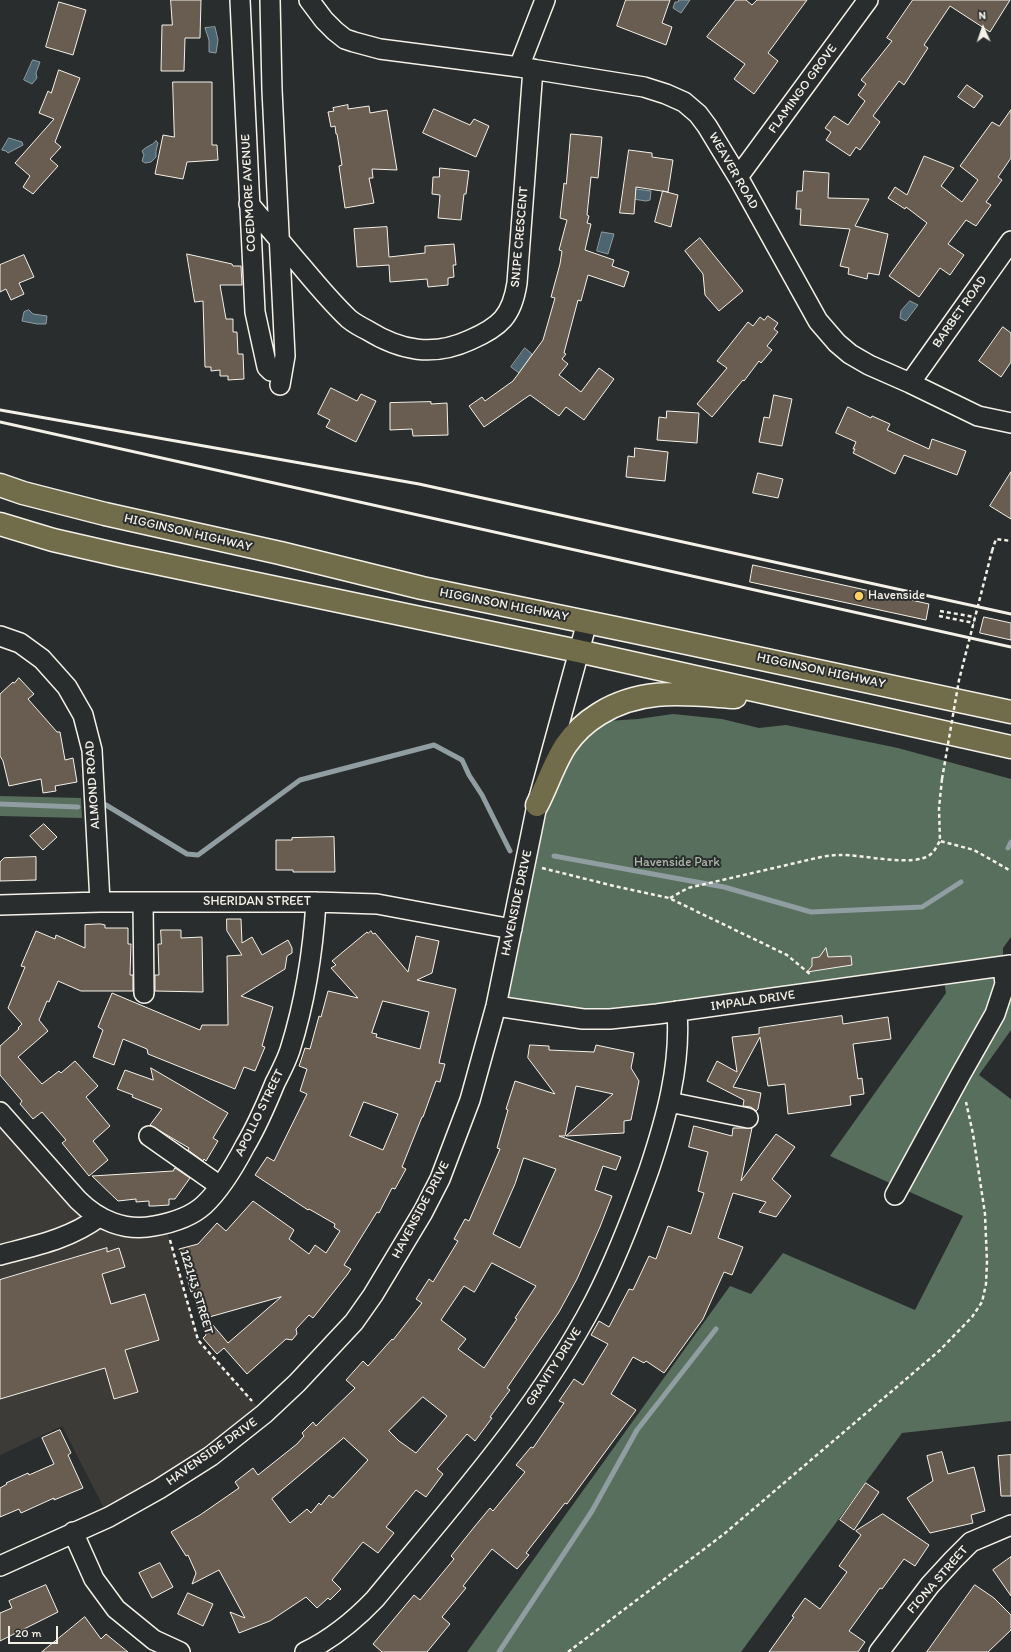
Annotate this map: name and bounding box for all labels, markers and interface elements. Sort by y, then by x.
north arrow [963,8,1003,48]
text: N [978,9,986,22]
street label: FLAMINGO GROVE [765,41,841,137]
street label: WEAVER ROAD [705,130,761,212]
street label: COEDMORE AVENUE [238,134,260,252]
street label: SNIPE CRESCENT [508,186,532,288]
street label: BARBET ROAD [929,273,991,351]
street label: HIGGINSON HIGHWAY [122,511,254,555]
street label: HIGGINSON HIGHWAY [438,585,570,625]
place label: Havenside [868,588,925,604]
marker: Havenside [853,590,865,602]
street label: HIGGINSON HIGHWAY [755,650,887,692]
street label: ALMOND ROAD [82,740,104,830]
street label: HAVENSIDE DRIVE [498,849,536,957]
park label: Havenside Park [634,855,720,871]
street label: SHERIDAN STREET [203,894,311,910]
street label: IMPALA DRIVE [710,987,796,1015]
street label: APOLLO STREET [232,1067,288,1159]
street label: HAVENSIDE DRIVE [389,1159,453,1261]
street label: 122143 STREET [176,1248,216,1336]
street label: GRAVITY DRIVE [523,1325,585,1409]
street label: HAVENSIDE DRIVE [163,1415,261,1489]
street label: FIONA STREET [904,1543,972,1617]
scale bar [10,1618,60,1644]
text: 20 m [15,1626,42,1640]

